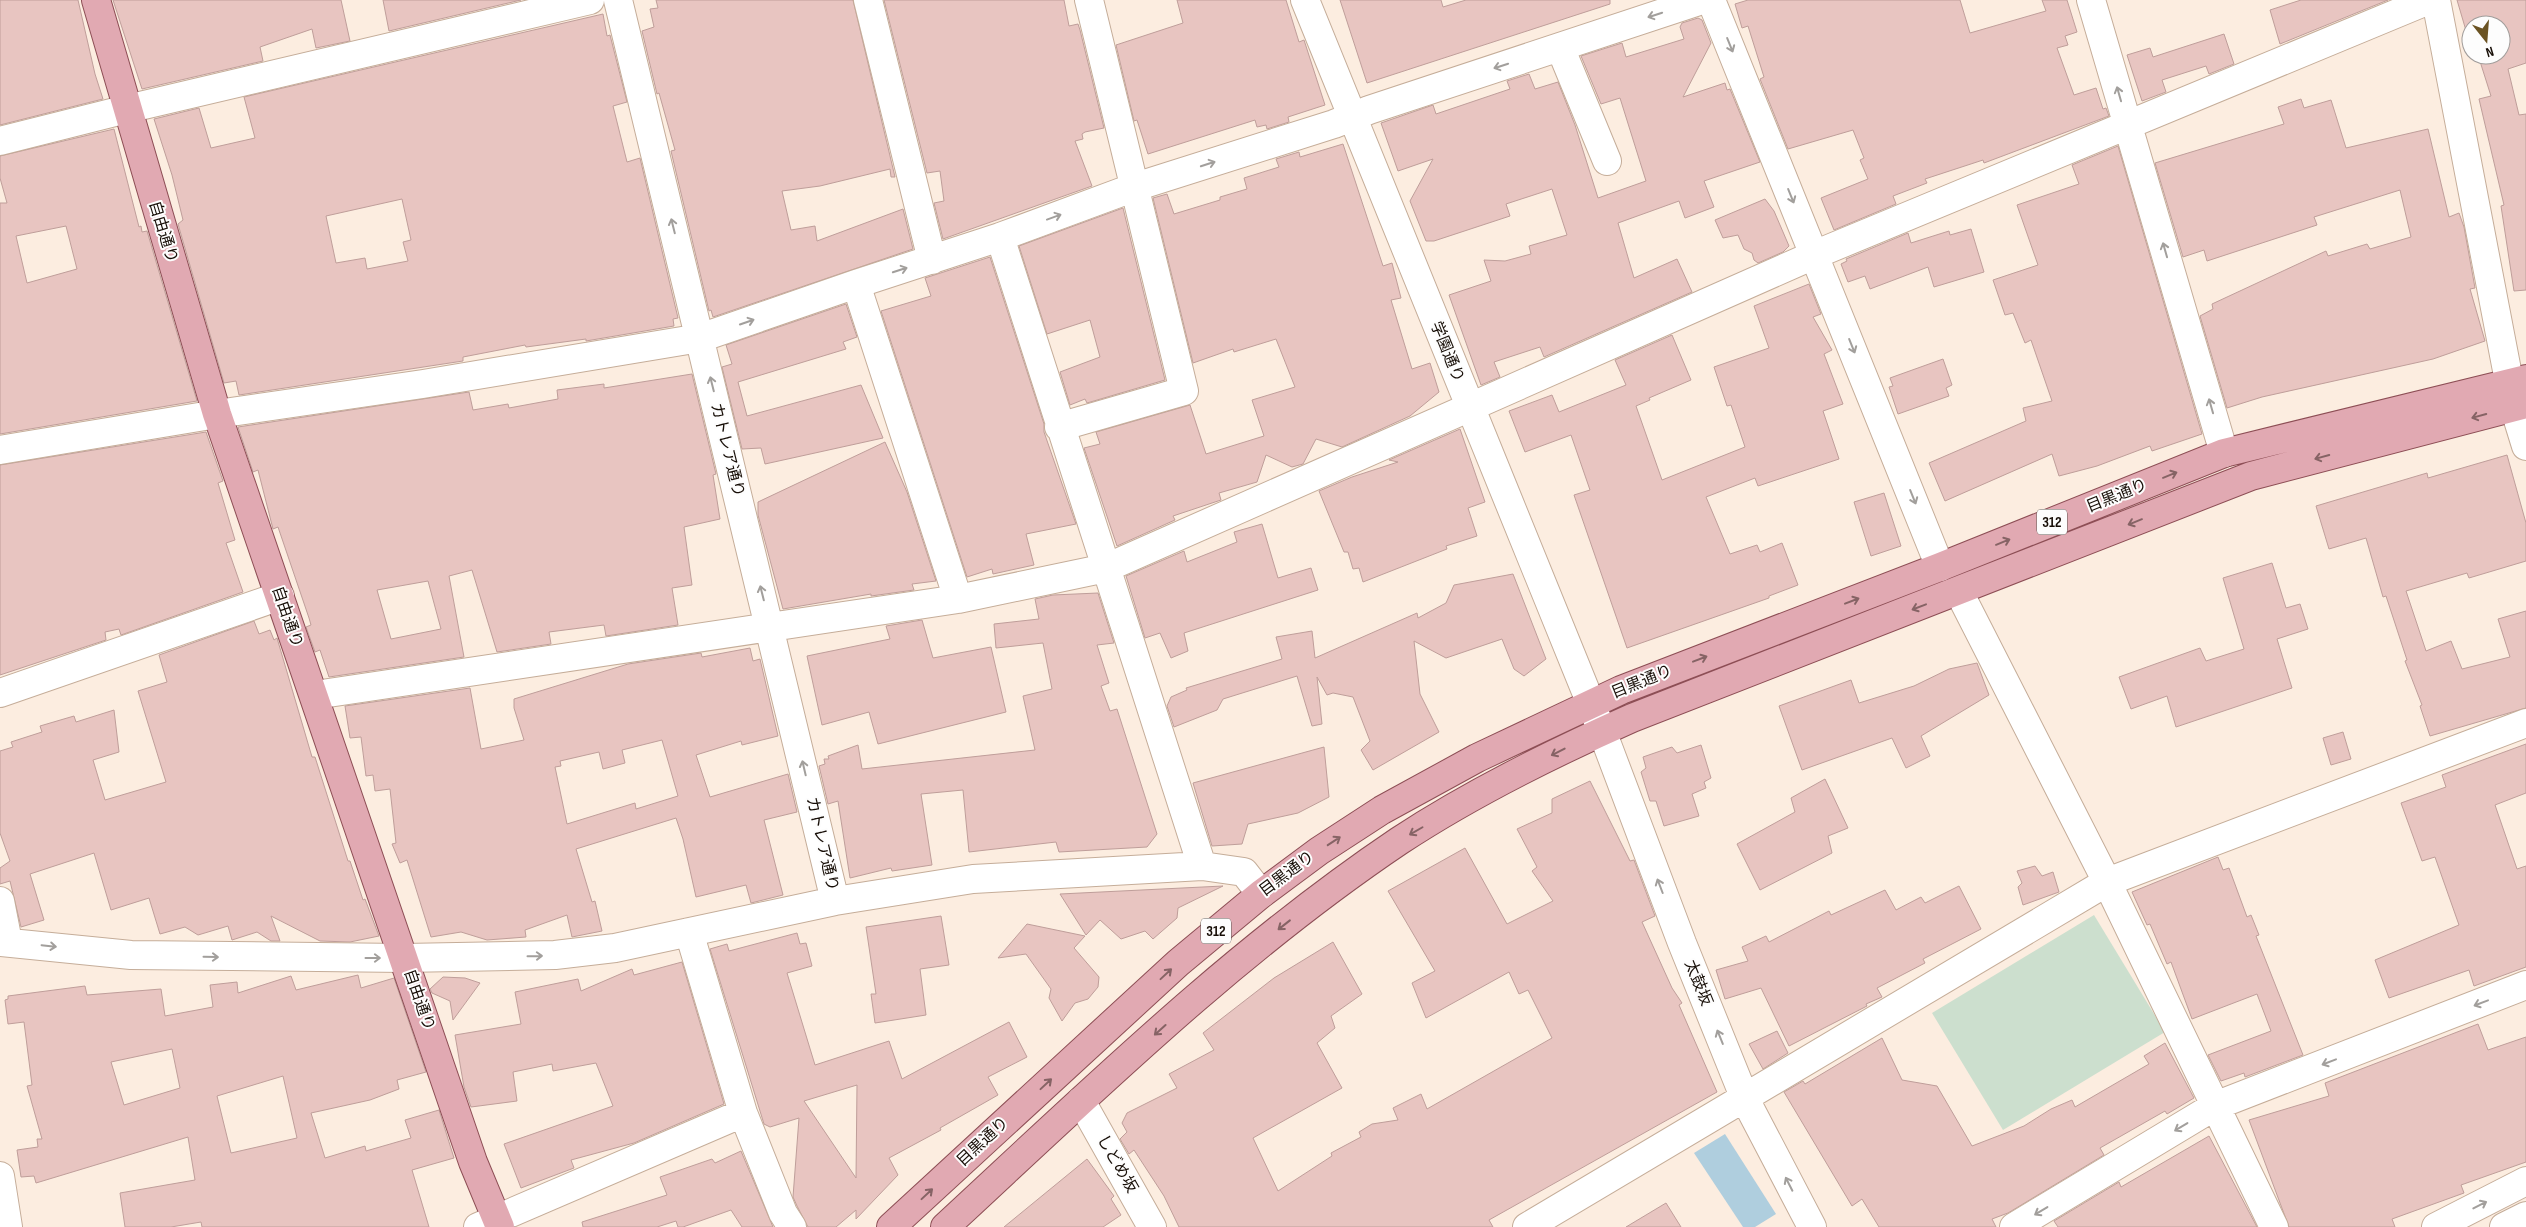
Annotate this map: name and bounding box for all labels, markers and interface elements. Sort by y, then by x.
one-way arrow [1648,11,1664,21]
north arrow [2461,15,2511,65]
one-way arrow [1725,37,1735,52]
text: N [2484,43,2496,61]
one-way arrow [1494,62,1509,71]
one-way arrow [2114,87,2124,103]
one-way arrow [1199,159,1215,168]
one-way arrow [1786,188,1796,203]
street label: 自由通り [145,199,181,265]
one-way arrow [1046,212,1061,221]
one-way arrow [668,219,677,235]
one-way arrow [2160,242,2170,258]
one-way arrow [892,264,908,274]
one-way arrow [738,317,754,326]
street label: 学園通り [1426,319,1468,385]
one-way arrow [1848,339,1857,354]
one-way arrow [707,377,716,393]
one-way arrow [2205,398,2215,414]
street label: カトレア通り [706,401,748,499]
one-way arrow [2471,412,2487,421]
one-way arrow [2314,453,2330,462]
one-way arrow [2162,469,2177,479]
street label: 目黒通り [2084,475,2150,517]
one-way arrow [1909,489,1919,504]
road number: 312 [2037,510,2067,534]
one-way arrow [2128,517,2143,527]
one-way arrow [1995,536,2010,546]
street label: 自由通り [268,584,306,650]
one-way arrow [757,586,766,602]
one-way arrow [1844,595,1859,605]
one-way arrow [1912,603,1927,612]
one-way arrow [1692,654,1707,663]
street label: 目黒通り [1609,661,1675,703]
one-way arrow [1551,748,1566,758]
one-way arrow [799,761,808,777]
street label: カトレア通り [802,795,842,893]
one-way arrow [1410,827,1424,837]
one-way arrow [1327,836,1341,846]
street label: 目黒通り [1256,847,1318,901]
one-way arrow [1655,879,1664,894]
road number: 312 [1201,918,1231,944]
one-way arrow [1278,920,1291,931]
one-way arrow [40,942,56,951]
one-way arrow [527,951,543,961]
one-way arrow [202,952,218,962]
one-way arrow [364,953,381,963]
street label: 太鼓坂 [1680,957,1716,1009]
street label: 自由通り [400,967,438,1033]
one-way arrow [1160,968,1172,980]
one-way arrow [2473,999,2489,1008]
one-way arrow [1154,1025,1167,1036]
one-way arrow [1715,1030,1724,1045]
one-way arrow [2322,1058,2337,1067]
one-way arrow [1040,1078,1053,1090]
street label: 目黒通り [953,1113,1013,1171]
one-way arrow [2174,1122,2188,1132]
street label: しどめ坂 [1093,1132,1141,1196]
one-way arrow [1784,1176,1794,1191]
one-way arrow [920,1188,933,1200]
one-way arrow [2472,1200,2487,1209]
one-way arrow [2035,1206,2049,1216]

